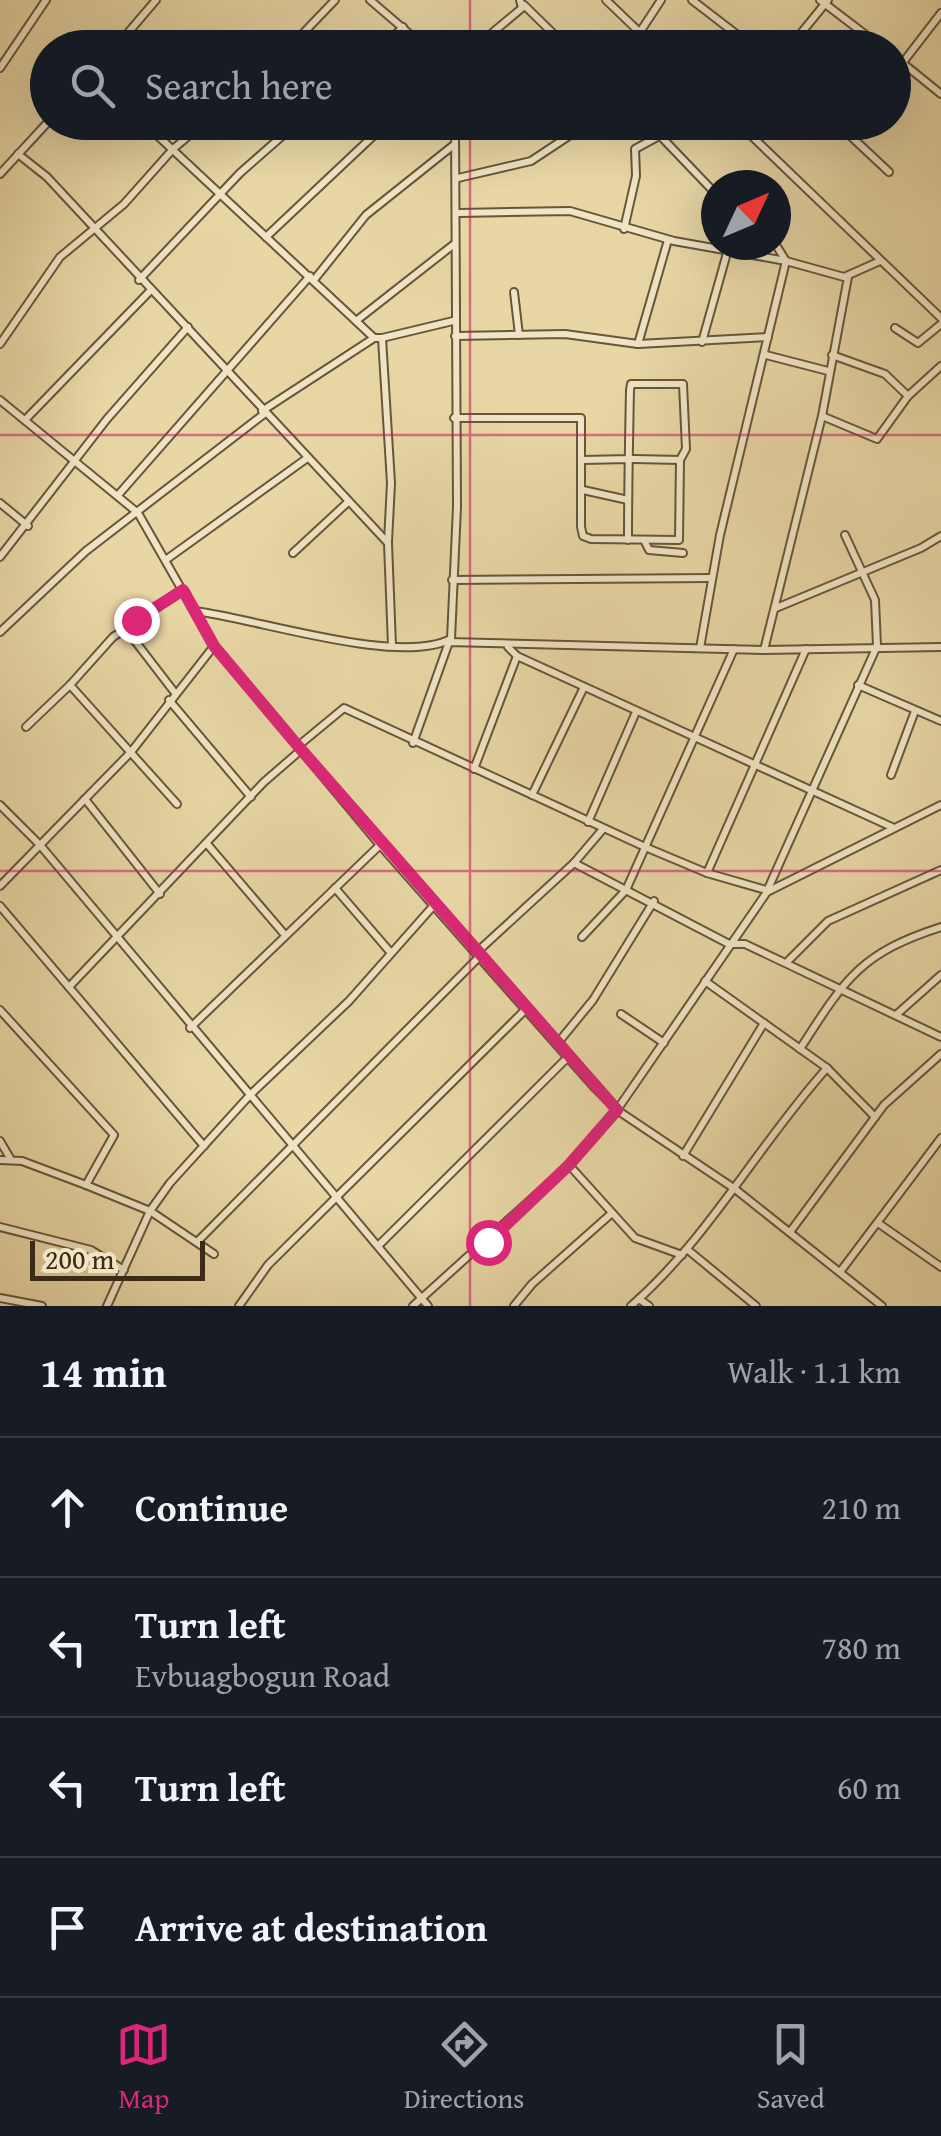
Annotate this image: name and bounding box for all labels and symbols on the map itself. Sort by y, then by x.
north arrow [701,170,791,260]
route end [114,598,160,644]
route start [466,1220,512,1266]
scale bar [30,1236,205,1280]

